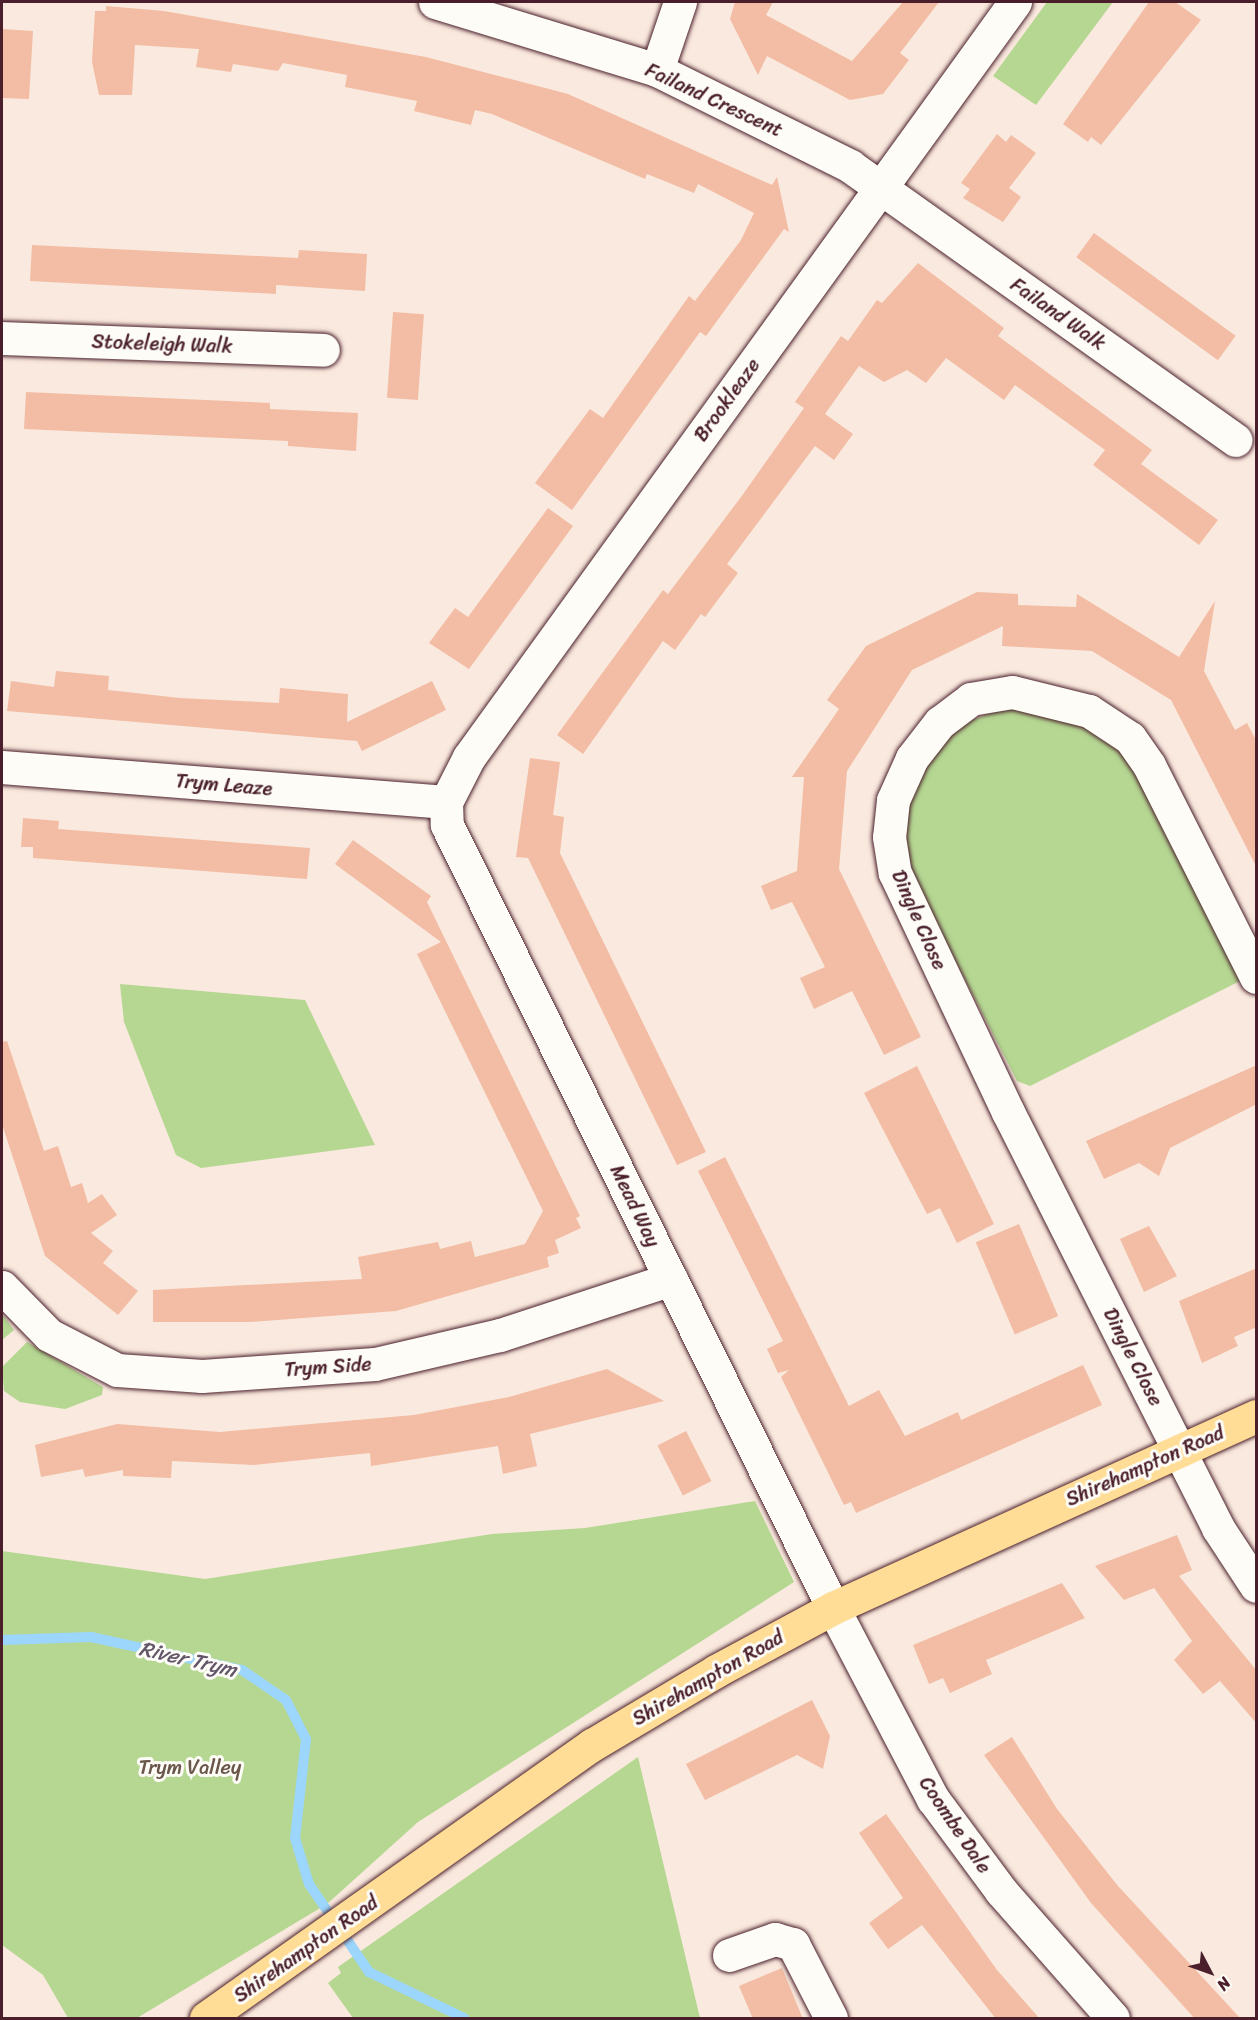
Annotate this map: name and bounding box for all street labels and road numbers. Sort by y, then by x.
street label: Failand Crescent [642,58,786,142]
street label: Failand Walk [1006,272,1110,356]
street label: Stokeleigh Walk [91,330,233,358]
street label: Brookleaze [689,354,765,446]
street label: Trym Leaze [175,769,273,801]
street label: Dingle Close [886,866,952,974]
street label: Mead Way [605,1161,665,1251]
street label: Dingle Close [1098,1304,1168,1410]
street label: Trym Side [284,1352,372,1382]
street label: Shirehampton Road [1062,1420,1228,1512]
street label: Shirehampton Road [628,1625,788,1731]
street label: Coombe Dale [914,1772,996,1878]
street label: Shirehampton Road [229,1890,383,2008]

